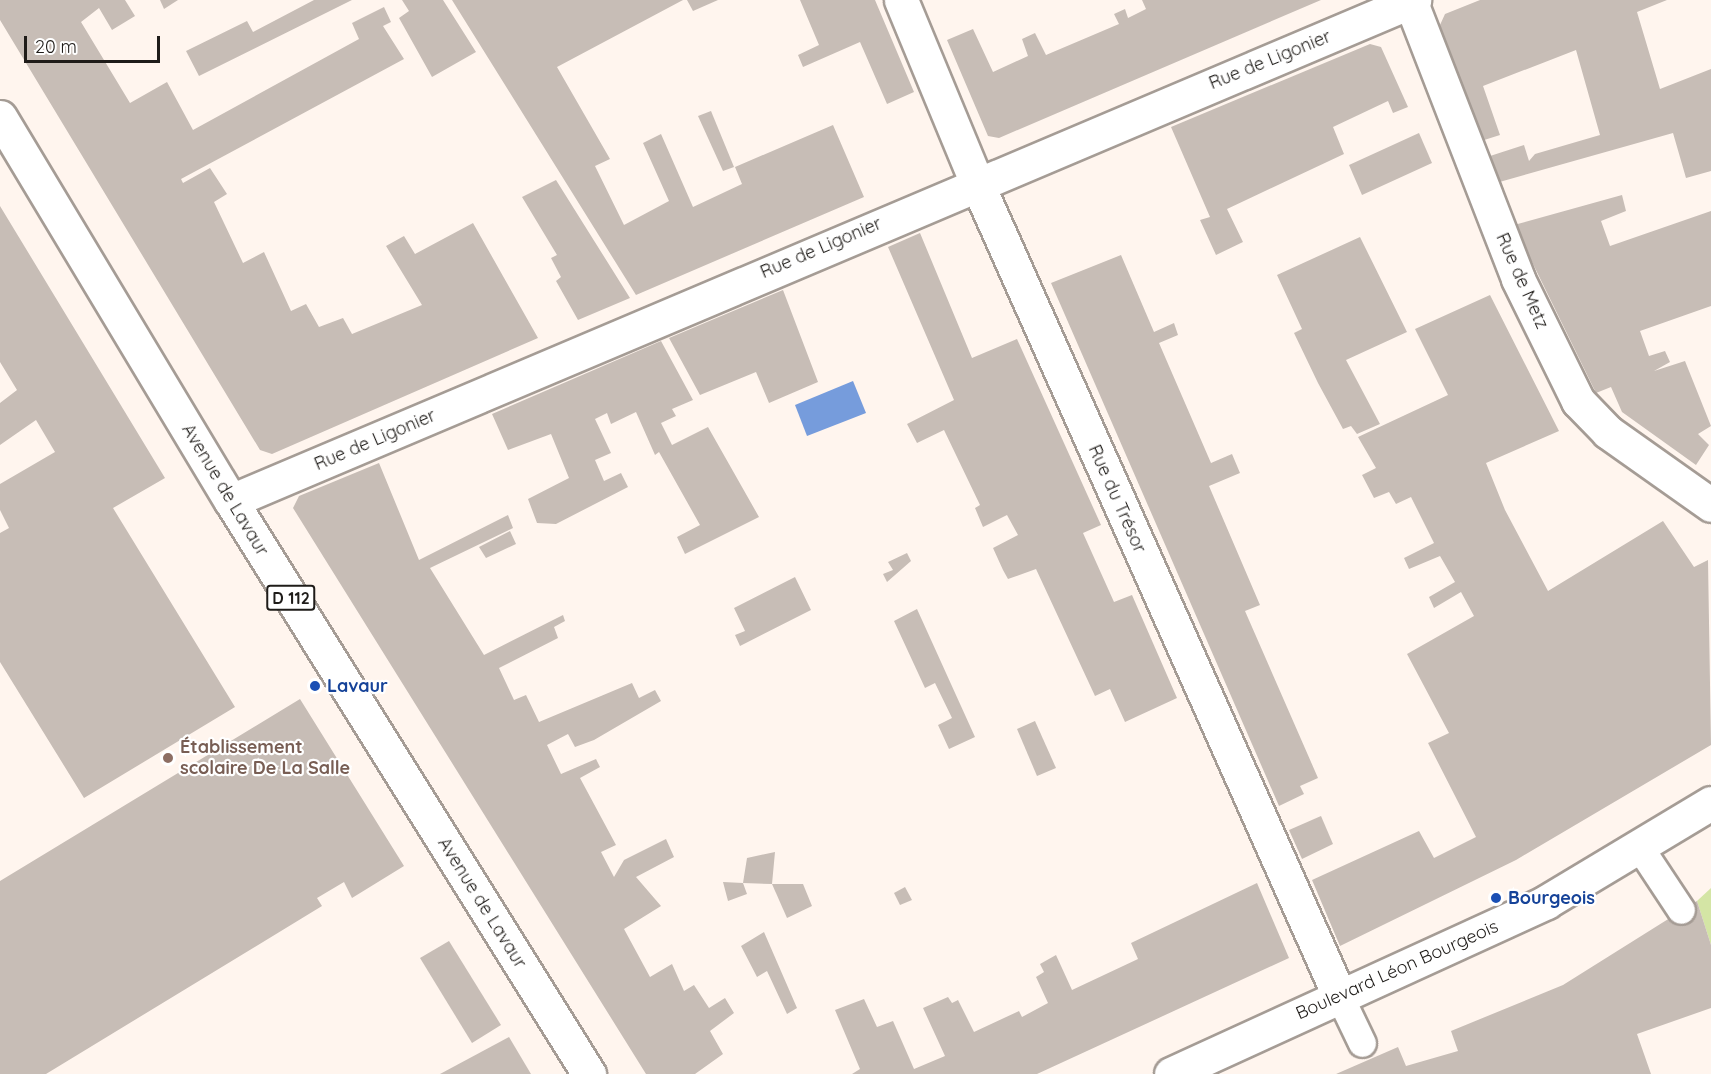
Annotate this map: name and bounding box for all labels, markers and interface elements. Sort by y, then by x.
scale bar [27,24,164,62]
street label: Rue de Ligonier [1206,26,1334,94]
text: 20 m [35,35,77,58]
street label: Rue de Ligonier [757,213,885,283]
street label: Rue de Metz [1491,230,1553,332]
street label: Rue de Ligonier [311,405,439,475]
street label: Avenue de Lavaur [177,420,273,560]
street label: Rue du Trésor [1083,441,1151,557]
road number: D 112 [266,585,316,611]
place label: Lavaur [327,675,388,697]
marker: Lavaur [308,679,322,693]
place label: Établissement scolaire De La Salle [180,737,350,780]
marker: Établissement scolaire De La Salle [161,751,175,765]
street label: Avenue de Lavaur [433,834,531,972]
place label: Bourgeois [1508,887,1595,909]
marker: Bourgeois [1489,891,1503,905]
street label: Boulevard Léon Bourgeois [1292,916,1502,1024]

